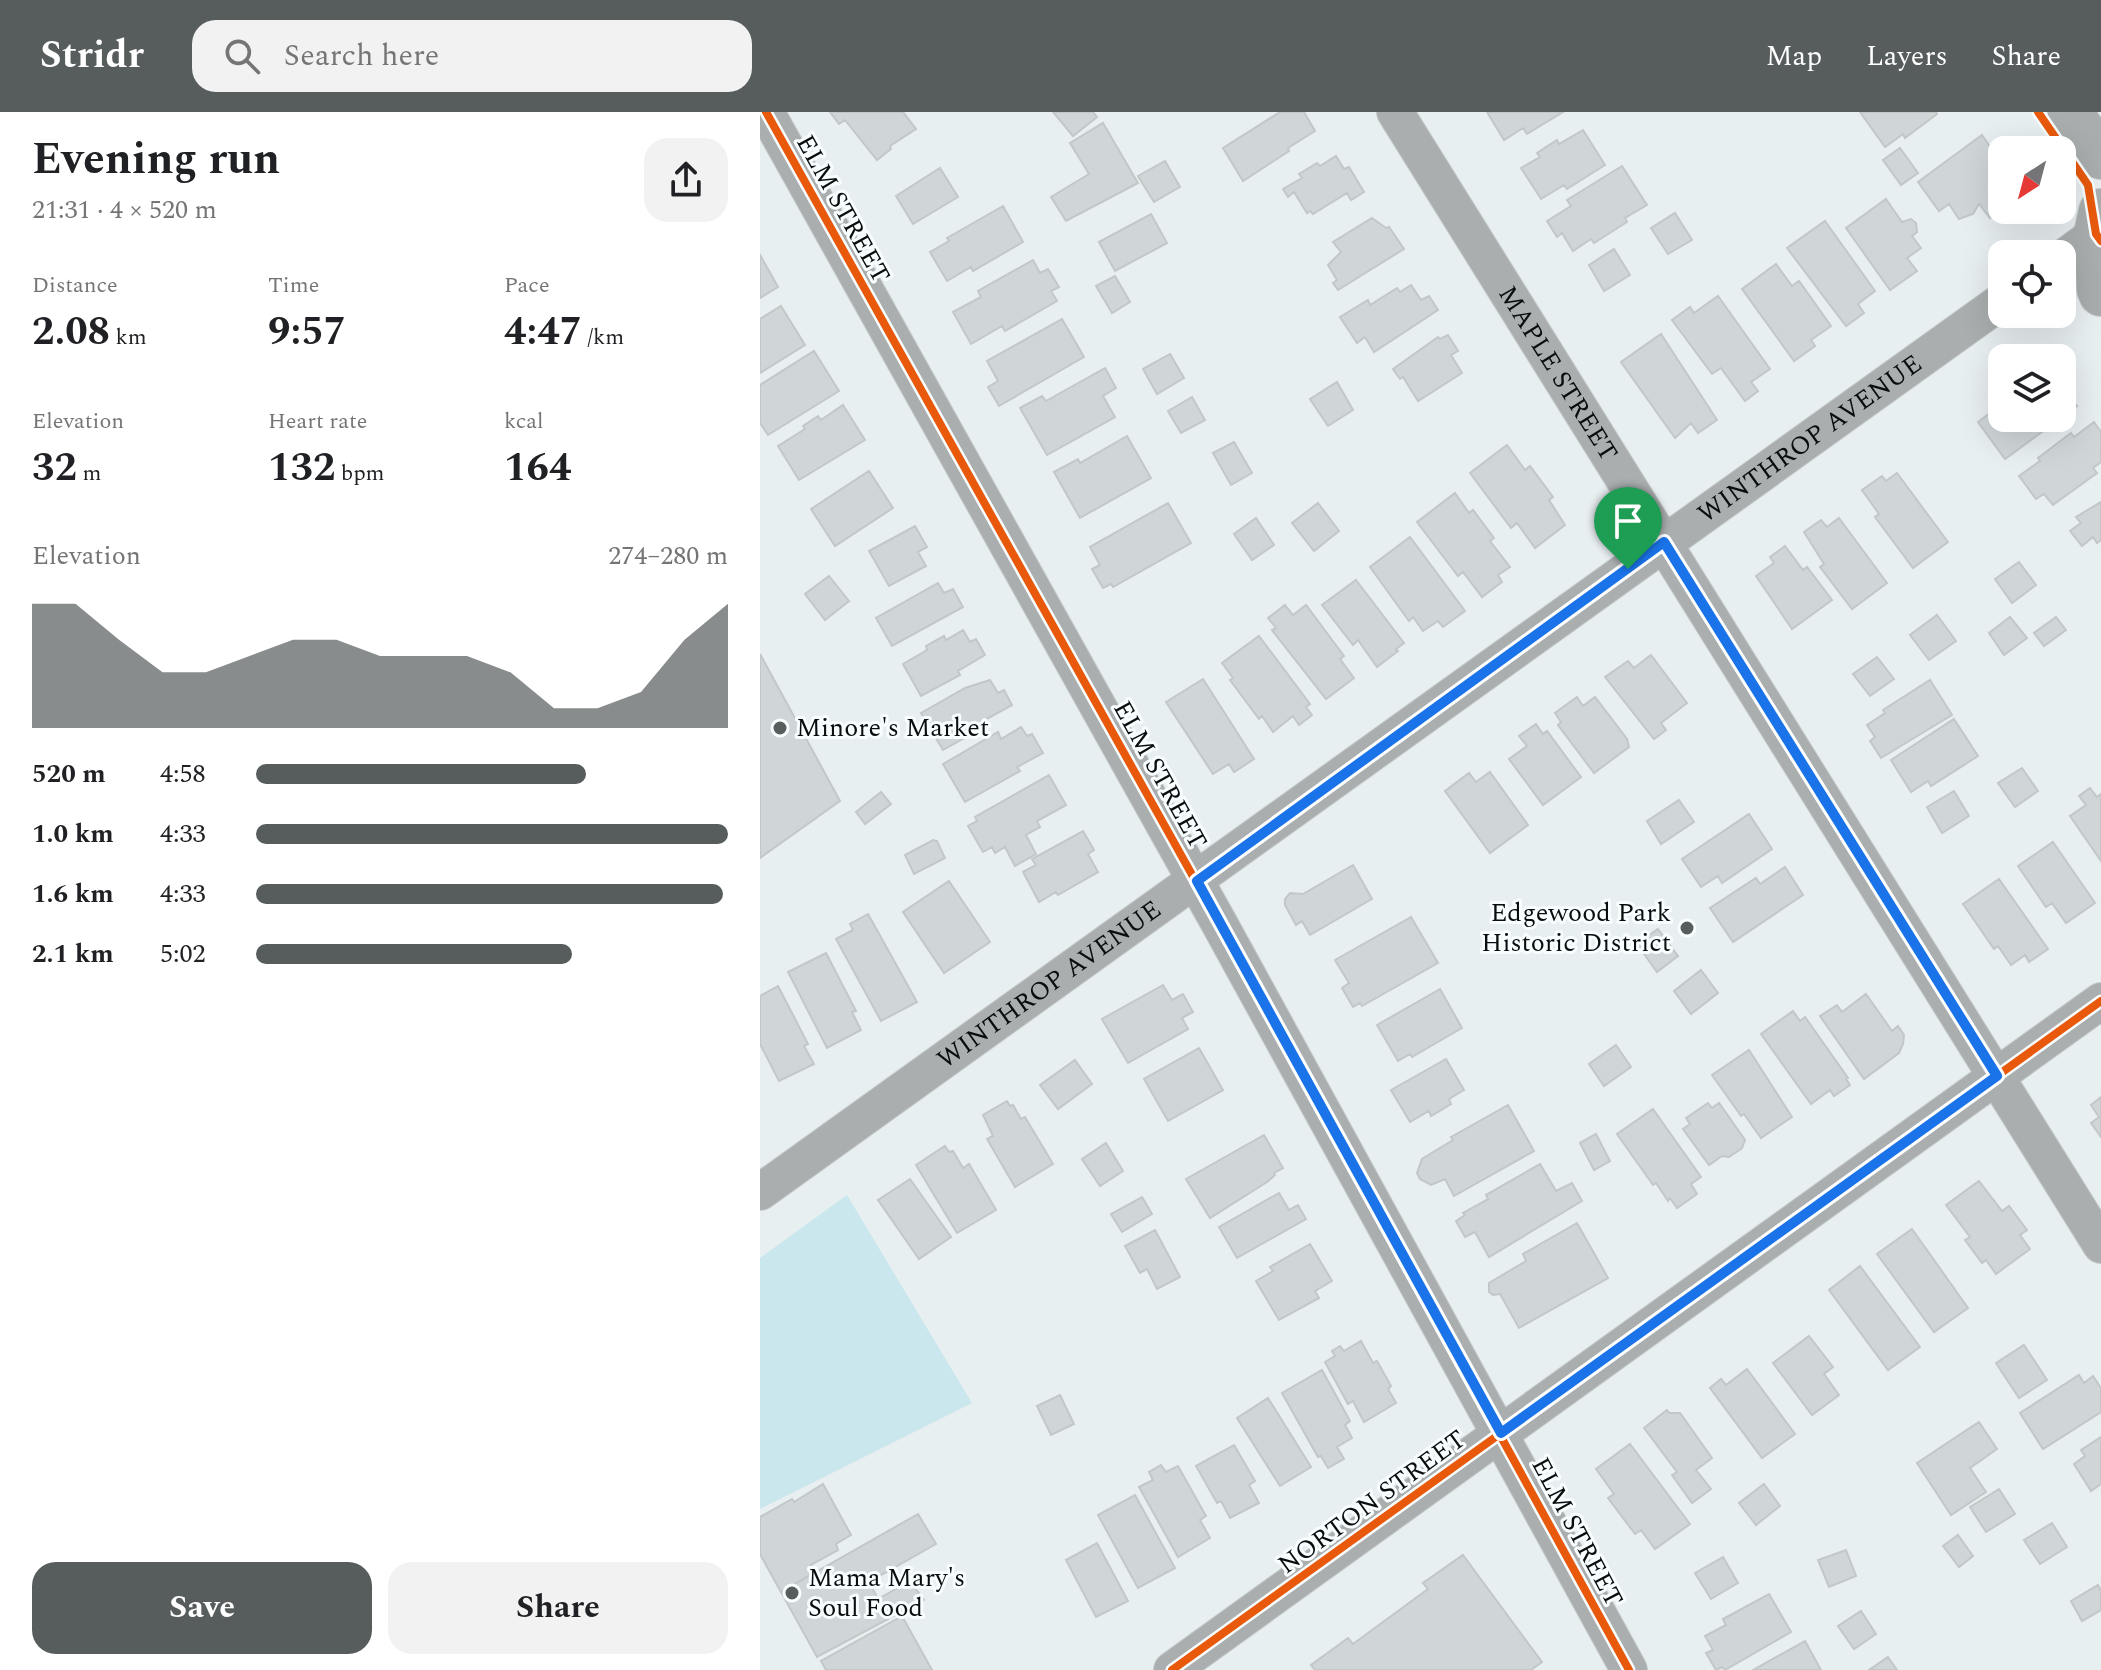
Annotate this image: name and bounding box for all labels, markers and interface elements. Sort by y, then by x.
search box [192,20,752,92]
text: Stridr [40,27,144,85]
text: Search here [284,33,439,79]
icon: search [220,34,264,78]
text: Map [1766,35,1822,78]
text: Layers [1866,35,1948,78]
text: Share [1992,35,2061,78]
text: Evening run [32,126,280,193]
street label: ELM STREET [786,127,900,291]
north arrow [1988,136,2076,224]
map controls [1988,136,2076,432]
button: share [644,138,728,222]
text: 21:31 · 4 × 520 m [32,190,217,230]
button: locate [1988,240,2076,328]
text: Distance [32,269,118,302]
text: Time [268,269,319,302]
text: Pace [504,269,550,302]
street label: MAPLE STREET [1488,278,1628,469]
text: 2.08 [32,302,110,363]
text: 9:57 [268,302,346,363]
text: 4:47 [504,302,582,363]
text: km [110,321,147,354]
text: /km [582,321,624,354]
street label: WINTHROP AVENUE [1689,344,1930,533]
button: layers [1988,344,2076,432]
text: Elevation [32,405,124,438]
text: Heart rate [268,405,368,438]
text: kcal [504,405,544,438]
text: 32 [32,438,77,499]
text: 132 [268,438,335,499]
text: 164 [504,438,571,499]
text: m [77,457,101,490]
text: bpm [335,457,385,490]
pin [1594,487,1662,569]
icon: arrive [1606,499,1650,543]
text: Elevation [32,536,141,576]
text: 274–280 m [608,536,728,576]
street label: ELM STREET [1103,693,1217,857]
place label: Minore's Market [796,708,989,748]
marker: Minore's Market [771,719,789,737]
text: 520 m [32,754,106,794]
text: 4:58 [160,754,206,794]
text: 1.0 km [32,814,114,854]
text: 4:33 [160,814,206,854]
text: 1.6 km [32,874,114,914]
text: 4:33 [160,874,206,914]
street label: WINTHROP AVENUE [929,890,1170,1079]
place label: Edgewood Park Historic District [1481,893,1671,963]
marker: Edgewood Park Historic District [1678,919,1696,937]
text: 2.1 km [32,934,114,974]
text: 5:02 [160,934,206,974]
street label: NORTON STREET [1269,1420,1475,1584]
street label: ELM STREET [1521,1450,1633,1614]
place label: Mama Mary's Soul Food [808,1558,965,1628]
button: Save [32,1562,372,1654]
button: Share [388,1562,728,1654]
marker: Mama Mary's Soul Food [783,1584,801,1602]

